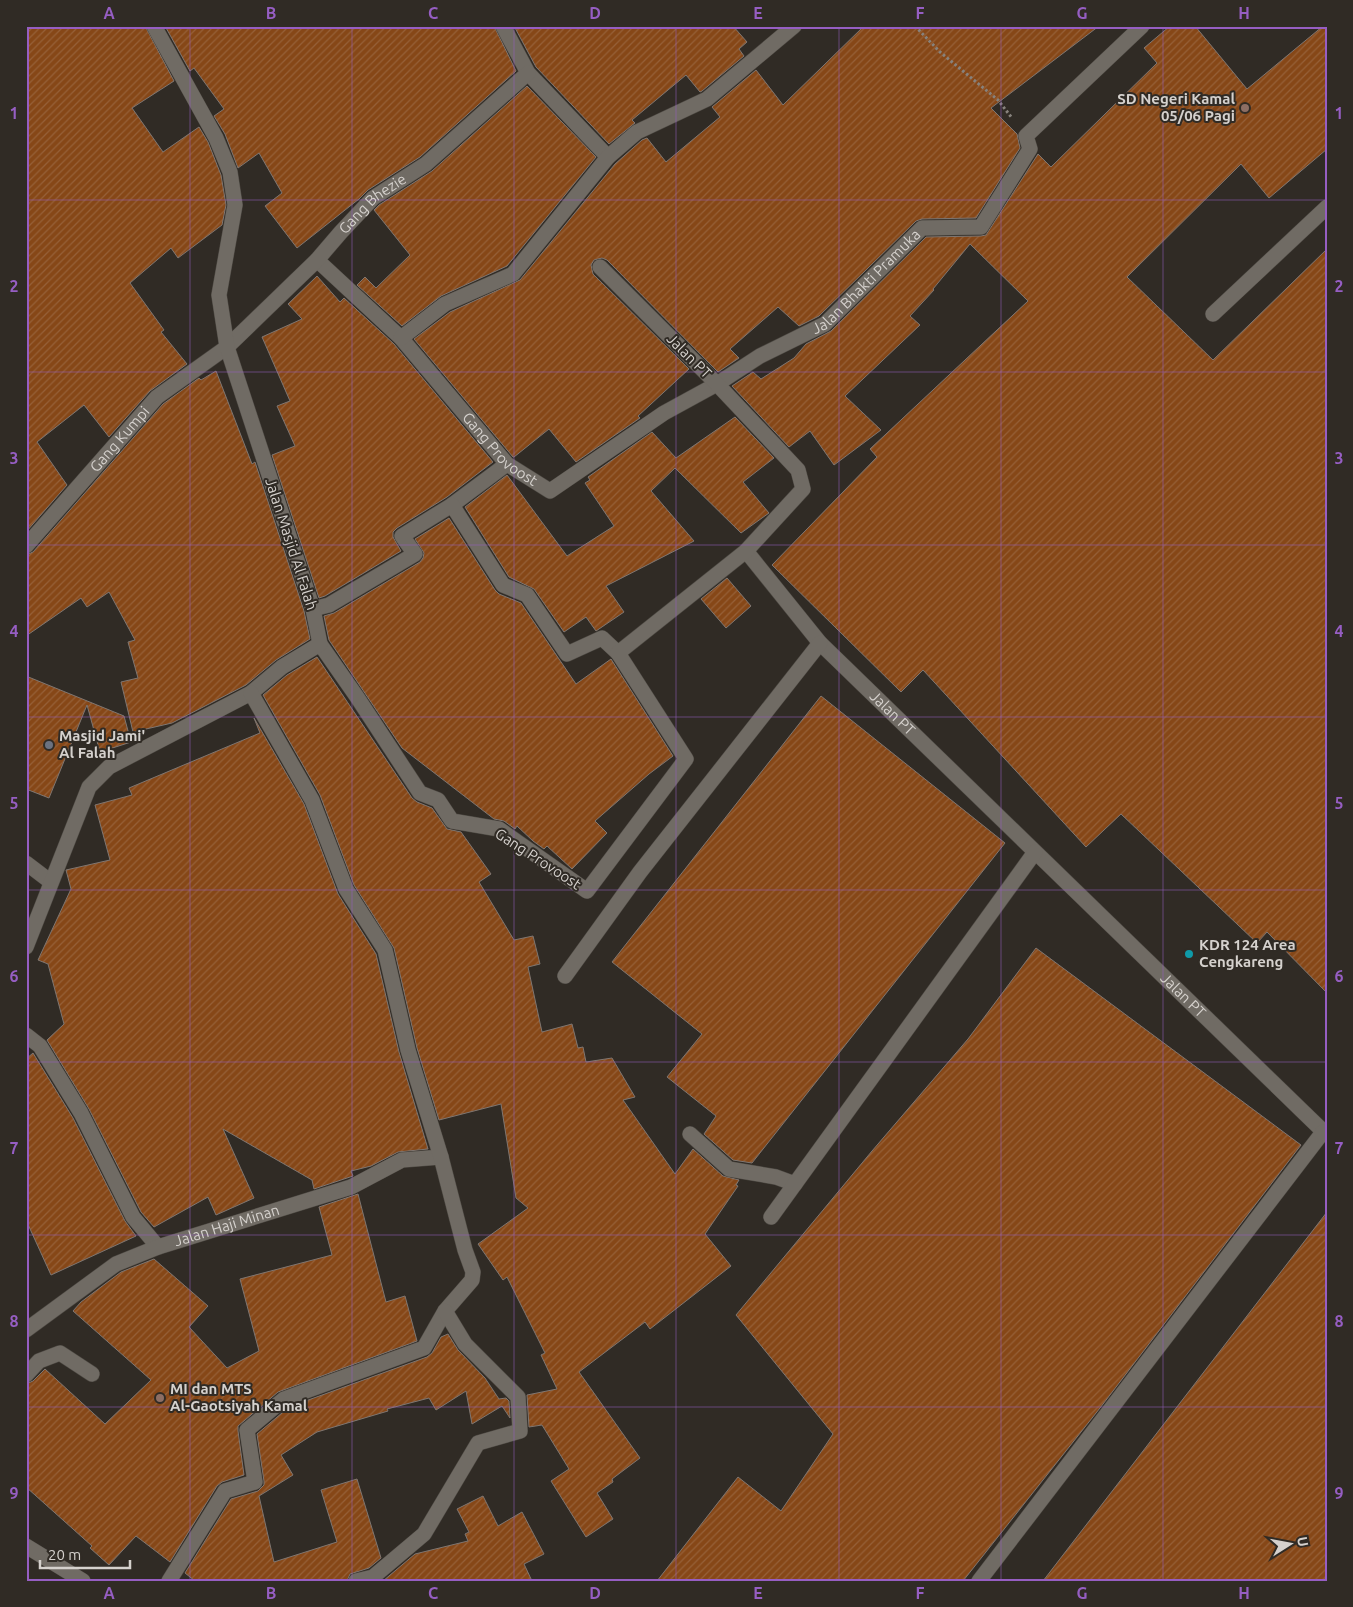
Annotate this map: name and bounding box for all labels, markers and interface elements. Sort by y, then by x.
text: A [103,4,115,22]
text: B [266,4,276,22]
text: C [428,4,438,22]
text: D [589,4,601,22]
text: E [753,4,763,22]
text: F [916,4,925,22]
text: G [1076,4,1088,22]
text: H [1238,4,1250,22]
place label: SD Negeri Kamal 05/06 Pagi [1117,90,1235,124]
marker: SD Negeri Kamal 05/06 Pagi [1239,102,1251,114]
text: 1 [9,104,19,122]
text: 1 [1334,104,1344,122]
street label: Gang Bhezie [335,170,409,237]
street label: Jalan Bhakti Pramuka [809,226,924,337]
text: 2 [9,277,19,295]
text: 2 [1334,277,1344,295]
street label: Jalan PT [664,330,716,382]
street label: Gang Kumpi [86,403,153,475]
street label: Gang Provoost [459,409,541,489]
text: 3 [9,449,19,467]
text: 3 [1334,449,1344,467]
street label: Jalan Masjid Al Falah [262,476,321,612]
text: 4 [9,622,19,640]
text: 4 [1334,622,1344,640]
street label: Jalan PT [867,687,919,739]
place label: Masjid Jami' Al Falah [59,727,145,761]
marker: Masjid Jami' Al Falah [43,739,55,751]
text: 5 [9,794,19,812]
text: 5 [1334,794,1344,812]
street label: Gang Provoost [492,825,584,893]
place label: KDR 124 Area Cengkareng [1199,936,1296,970]
marker: KDR 124 Area Cengkareng [1183,948,1195,960]
text: 6 [9,967,19,985]
text: 6 [1334,967,1344,985]
street label: Jalan PT [1157,969,1210,1021]
text: 7 [9,1139,19,1157]
text: 7 [1334,1139,1344,1157]
street label: Jalan Haji Minan [172,1201,281,1249]
text: 8 [9,1312,19,1330]
text: 8 [1334,1312,1344,1330]
place label: MI dan MTS Al-Gaotsiyah Kamal [170,1380,308,1414]
marker: MI dan MTS Al-Gaotsiyah Kamal [154,1392,166,1404]
text: 9 [9,1484,19,1502]
text: 9 [1334,1484,1344,1502]
north arrow [1266,1520,1316,1570]
text: U [1294,1535,1312,1548]
scale bar [40,1537,130,1569]
text: 20 m [48,1546,81,1563]
text: A [103,1584,115,1602]
text: B [266,1584,276,1602]
text: C [428,1584,438,1602]
text: D [589,1584,601,1602]
text: E [753,1584,763,1602]
text: F [916,1584,925,1602]
text: G [1076,1584,1088,1602]
text: H [1238,1584,1250,1602]

